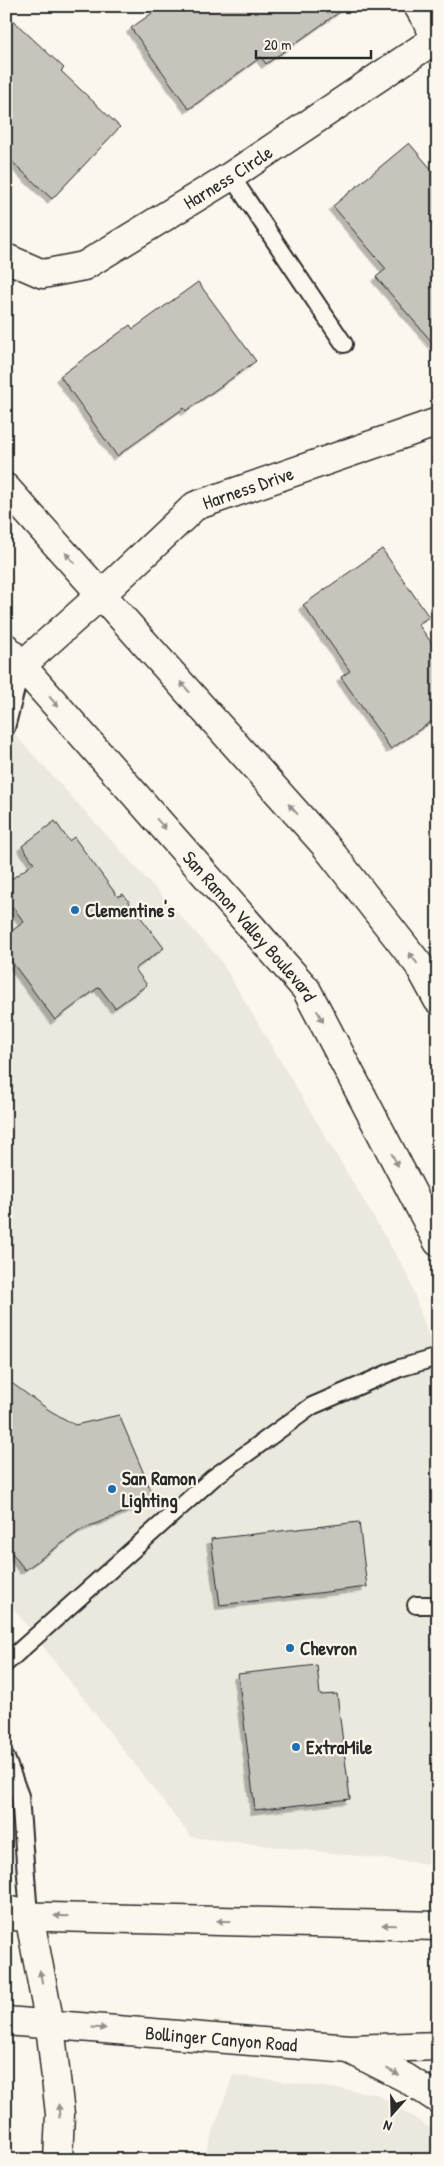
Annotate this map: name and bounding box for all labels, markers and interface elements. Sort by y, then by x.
scale bar [256,28,372,60]
text: 20 m [264,34,291,55]
street label: Harness Circle [178,139,278,215]
street label: Harness Drive [199,460,297,515]
one-way arrow [64,552,76,564]
one-way arrow [179,681,191,693]
one-way arrow [49,695,60,708]
one-way arrow [287,803,299,815]
one-way arrow [156,817,167,830]
street label: San Ramon Valley Boulevard [177,845,323,1006]
place label: Clementine's [85,897,175,923]
marker: Clementine's [69,904,81,916]
one-way arrow [408,952,419,965]
one-way arrow [316,1009,324,1023]
one-way arrow [391,1153,399,1167]
place label: San Ramon Lighting [122,1465,197,1514]
marker: San Ramon Lighting [106,1483,118,1495]
place label: Chevron [300,1635,358,1661]
marker: Chevron [284,1642,296,1654]
place label: ExtraMile [306,1734,373,1760]
marker: ExtraMile [290,1741,302,1753]
one-way arrow [53,1912,69,1920]
one-way arrow [215,1917,231,1925]
one-way arrow [381,1921,397,1929]
one-way arrow [37,1969,45,1984]
street label: Bollinger Canyon Road [144,2019,299,2058]
one-way arrow [91,2025,107,2033]
one-way arrow [386,2068,400,2076]
north arrow [366,2088,416,2138]
one-way arrow [54,2103,62,2119]
text: N [380,2116,394,2137]

